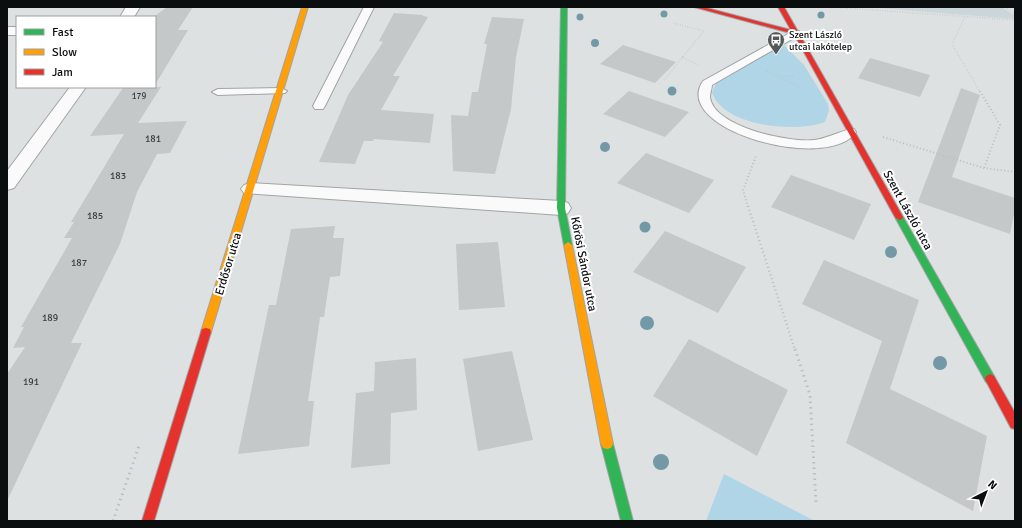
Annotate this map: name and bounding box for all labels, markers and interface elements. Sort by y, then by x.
legend [16,16,156,88]
text: Fast [52,25,73,40]
place label: Szent László utcai lakótelep [789,29,852,53]
bus stop icon: Szent László utcai lakótelep [766,30,786,55]
text: Slow [52,45,77,60]
text: Jam [52,65,73,80]
house number: 179 [132,91,146,102]
house number: 181 [145,133,161,145]
street label: Szent László utca [880,168,936,253]
house number: 183 [110,170,126,182]
house number: 185 [87,210,103,222]
street label: Kőrösi Sándor utca [567,215,600,313]
street label: Erdősor utca [212,231,245,297]
house number: 187 [71,257,87,269]
house number: 189 [42,312,58,324]
house number: 191 [23,376,39,388]
north arrow [966,472,1006,512]
text: N [985,478,1000,492]

